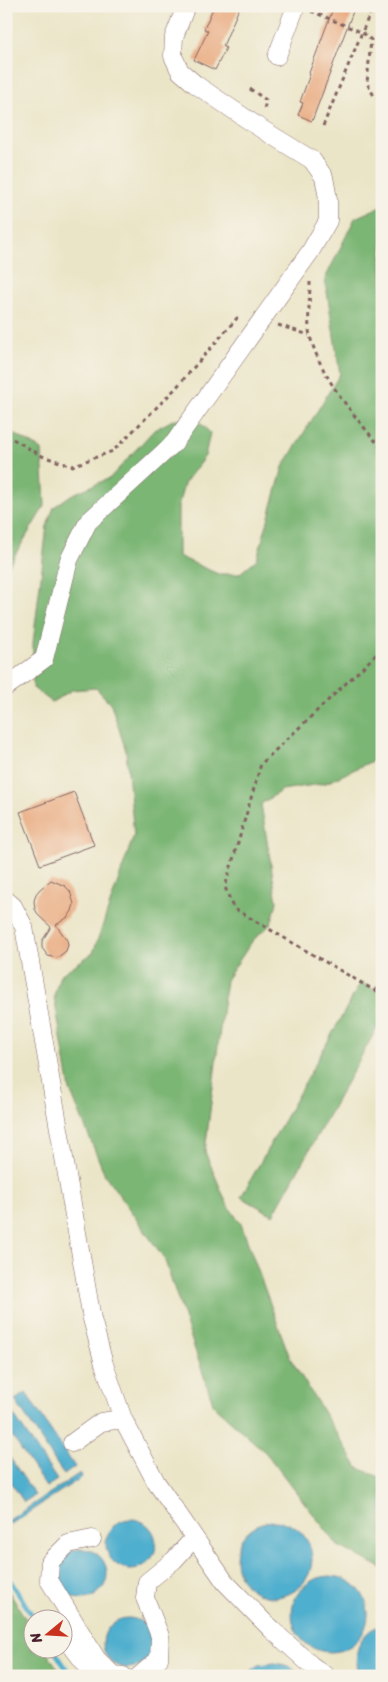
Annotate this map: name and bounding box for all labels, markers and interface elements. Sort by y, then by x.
north arrow [22,1610,72,1660]
text: N [23,1629,50,1647]

